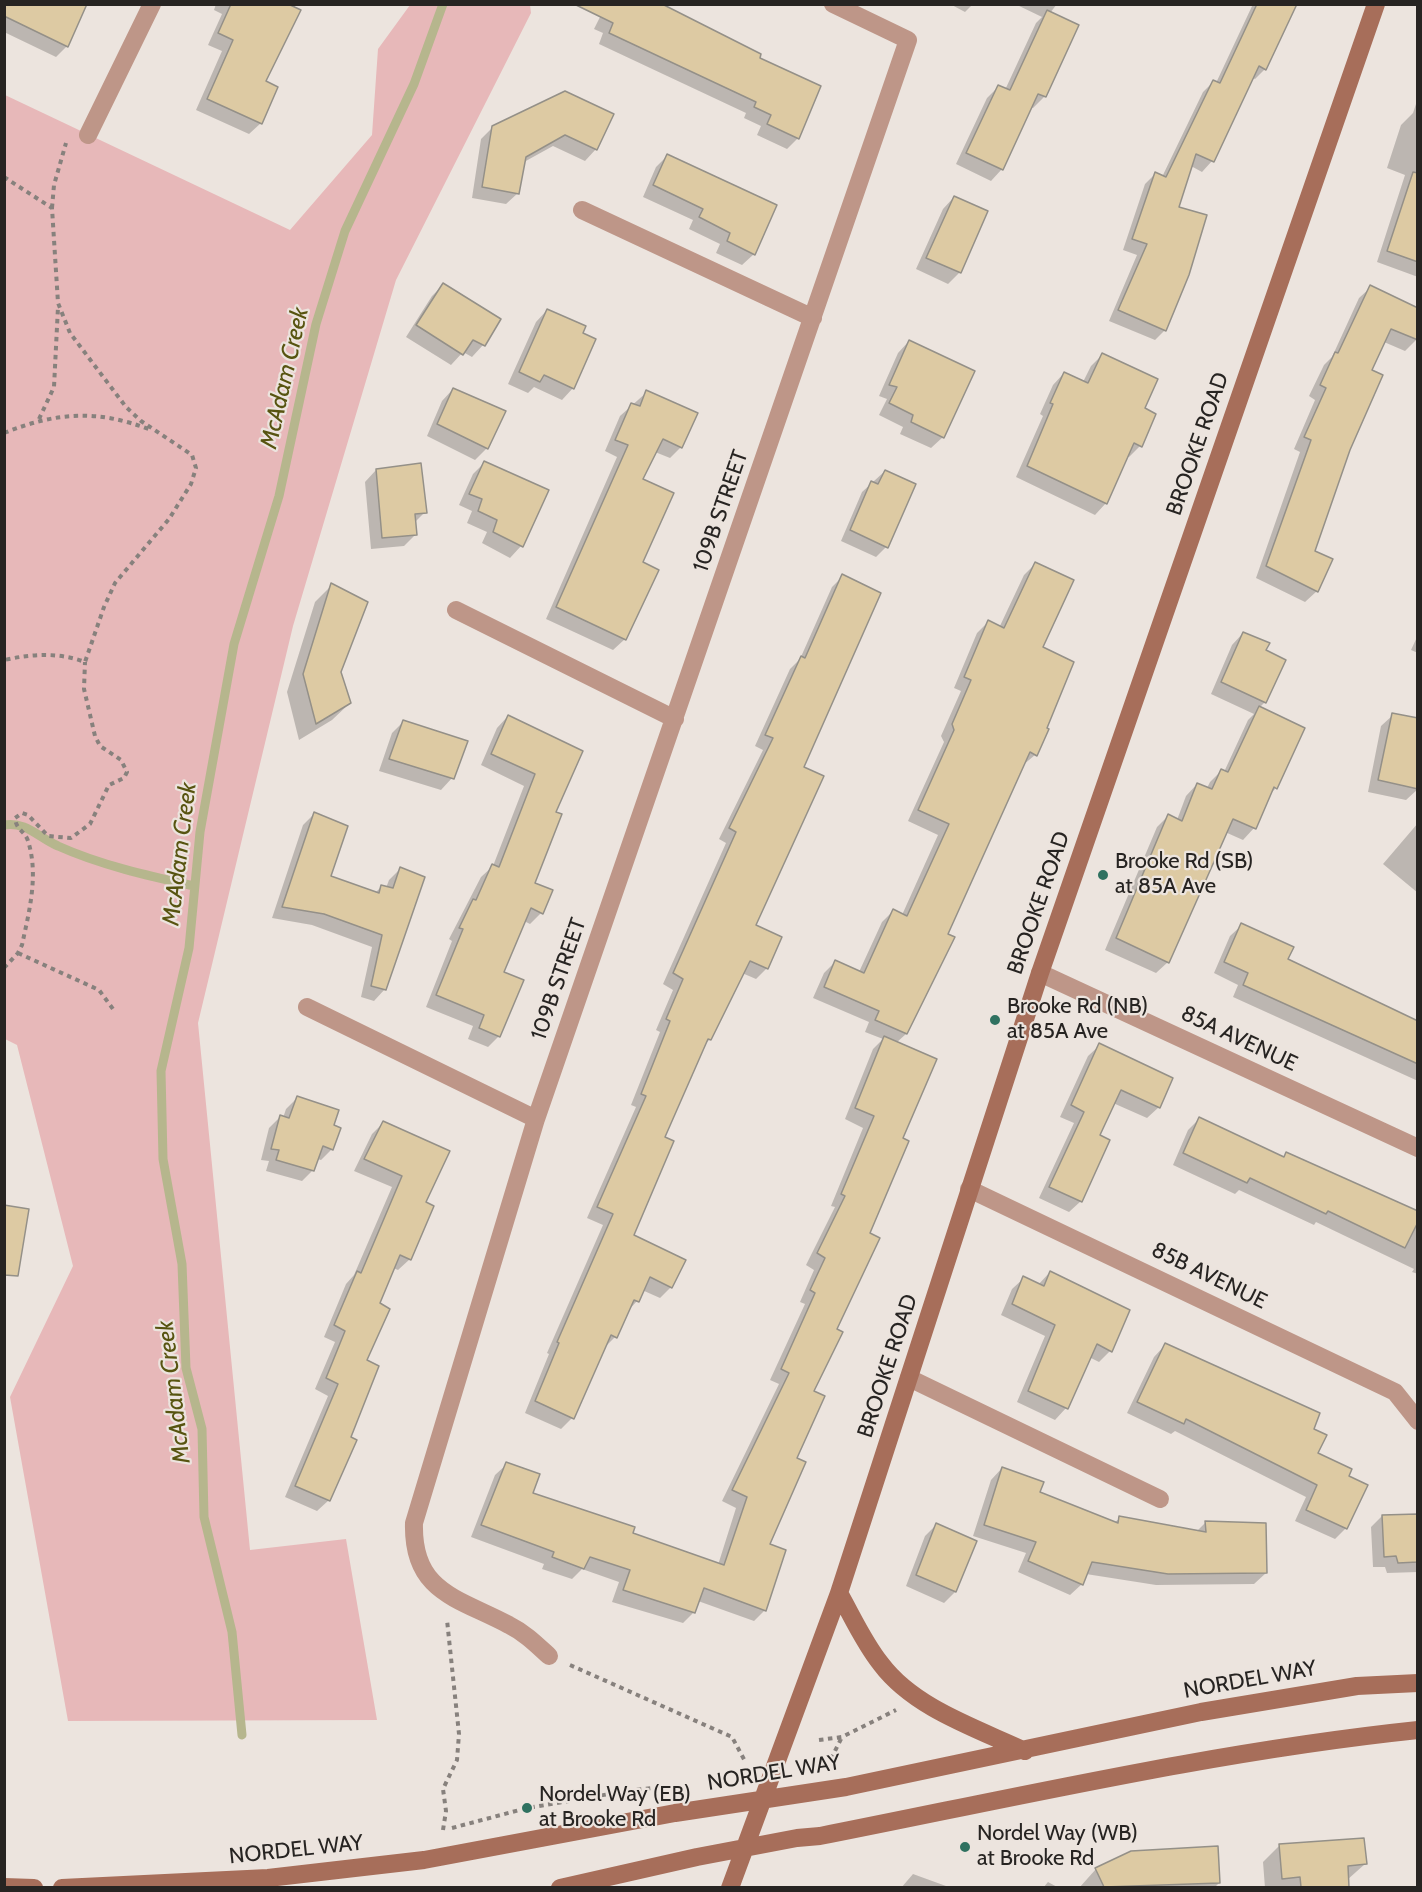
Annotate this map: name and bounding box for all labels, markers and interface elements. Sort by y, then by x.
water label: McAdam Creek [255,305,315,451]
street label: BROOKE ROAD [1161,369,1235,519]
street label: 109B STREET [688,447,754,575]
water label: McAdam Creek [157,781,203,927]
street label: BROOKE ROAD [1002,828,1076,978]
place label: Brooke Rd (SB) at 85A Ave [1115,849,1253,900]
marker: Brooke Rd (SB) at 85A Ave [1096,868,1110,882]
street label: 109B STREET [526,915,592,1043]
place label: Brooke Rd (NB) at 85A Ave [1007,994,1148,1046]
street label: 85A AVENUE [1177,1001,1301,1077]
marker: Brooke Rd (NB) at 85A Ave [988,1013,1002,1027]
street label: 85B AVENUE [1147,1237,1271,1315]
street label: BROOKE ROAD [852,1291,924,1441]
water label: McAdam Creek [151,1319,197,1465]
street label: NORDEL WAY [1181,1655,1319,1705]
street label: NORDEL WAY [706,1749,842,1797]
place label: Nordel Way (EB) at Brooke Rd [539,1782,691,1834]
marker: Nordel Way (EB) at Brooke Rd [520,1801,534,1815]
place label: Nordel Way (WB) at Brooke Rd [977,1821,1138,1873]
street label: NORDEL WAY [228,1830,364,1870]
marker: Nordel Way (WB) at Brooke Rd [958,1840,972,1854]

